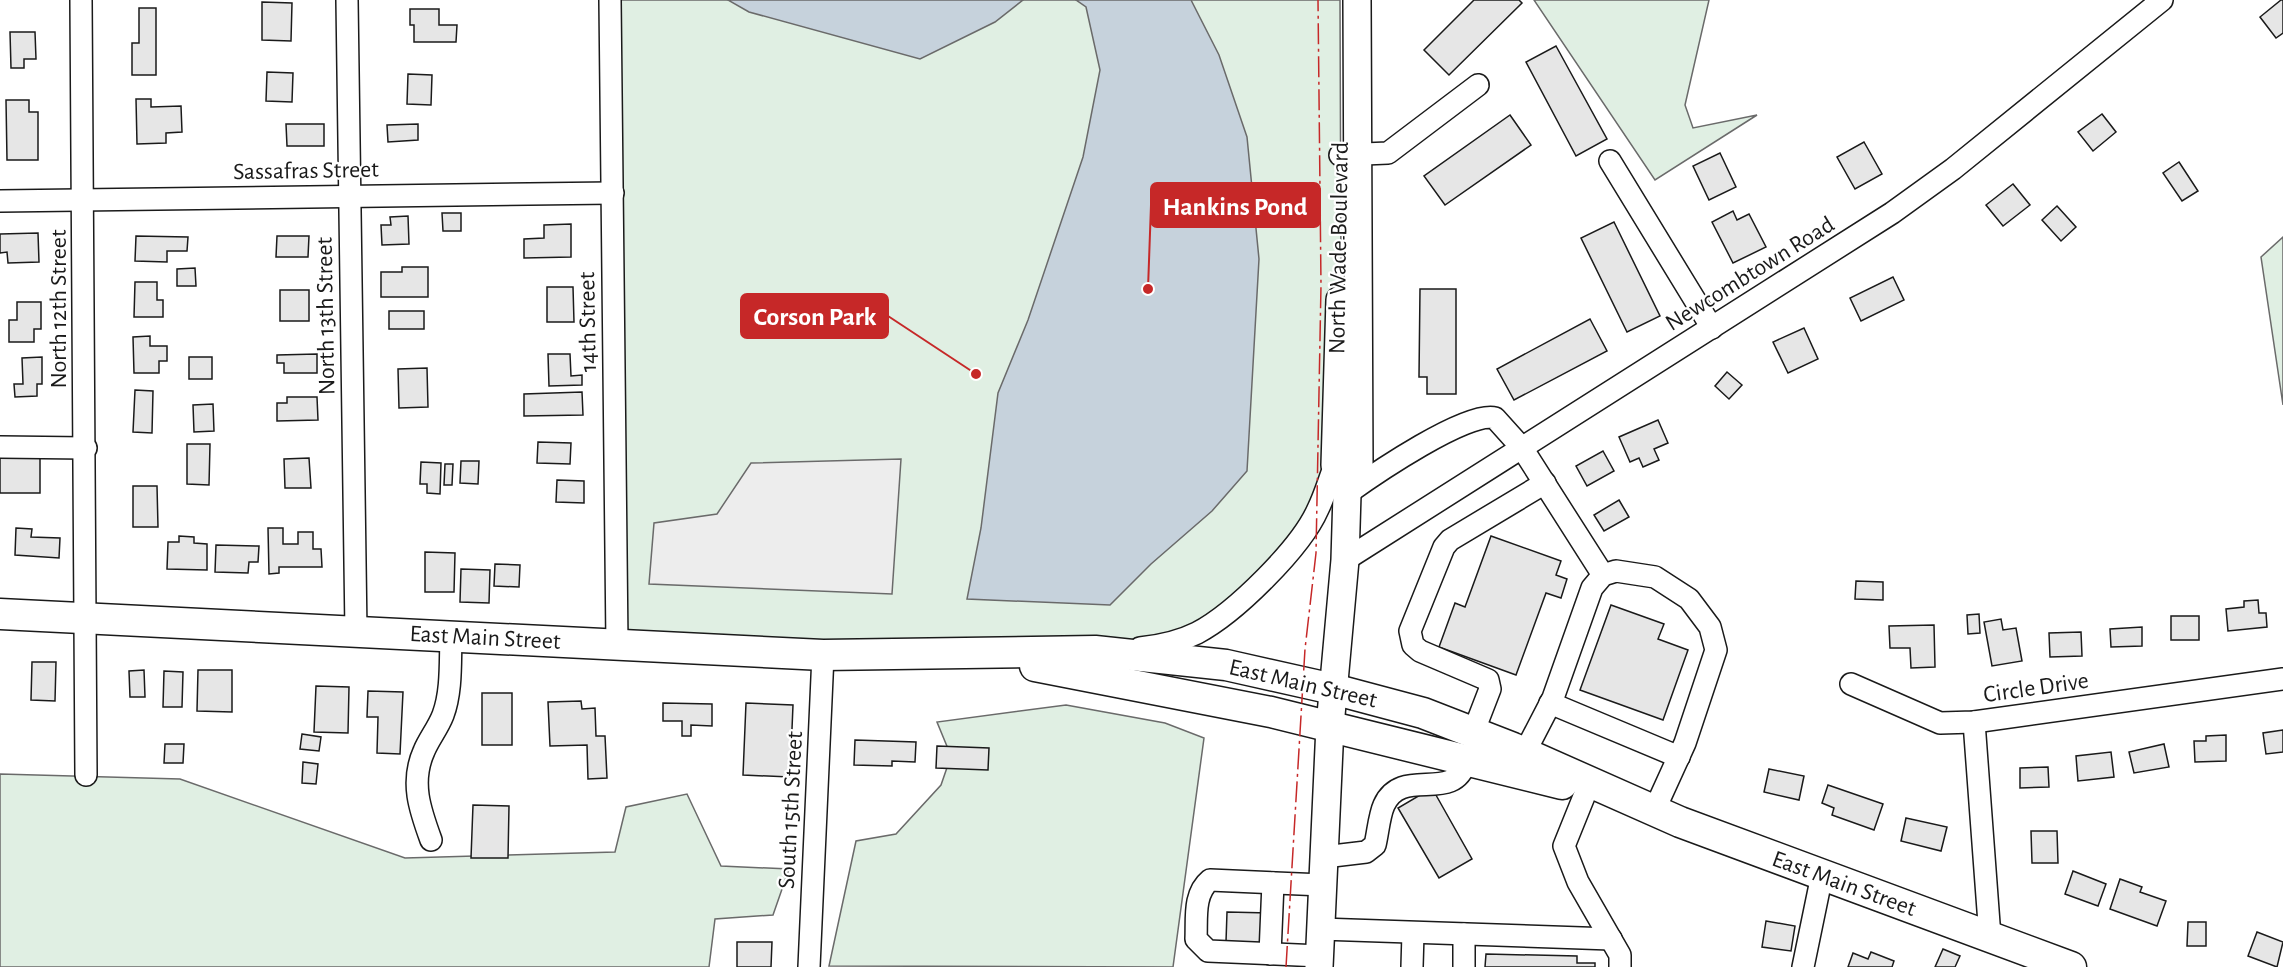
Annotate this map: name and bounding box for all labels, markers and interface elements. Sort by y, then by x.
street label: North Wade Boulevard [1325,142,1353,354]
street label: Sassafras Street [233,158,379,184]
callout: Hankins Pond [1151,183,1320,227]
text: Hankins Pond [1163,194,1308,220]
street label: Newcombtown Road [1661,212,1839,336]
street label: North 12th Street [47,229,71,389]
street label: North 13th Street [313,236,339,395]
street label: 14th Street [575,271,601,372]
callout: Corson Park [741,294,888,338]
text: Corson Park [754,304,877,330]
street label: East Main Street [409,622,561,654]
street label: East Main Street [1227,655,1380,713]
street label: Circle Drive [1982,669,2090,707]
street label: South 15th Street [775,730,807,889]
street label: East Main Street [1769,847,1919,921]

